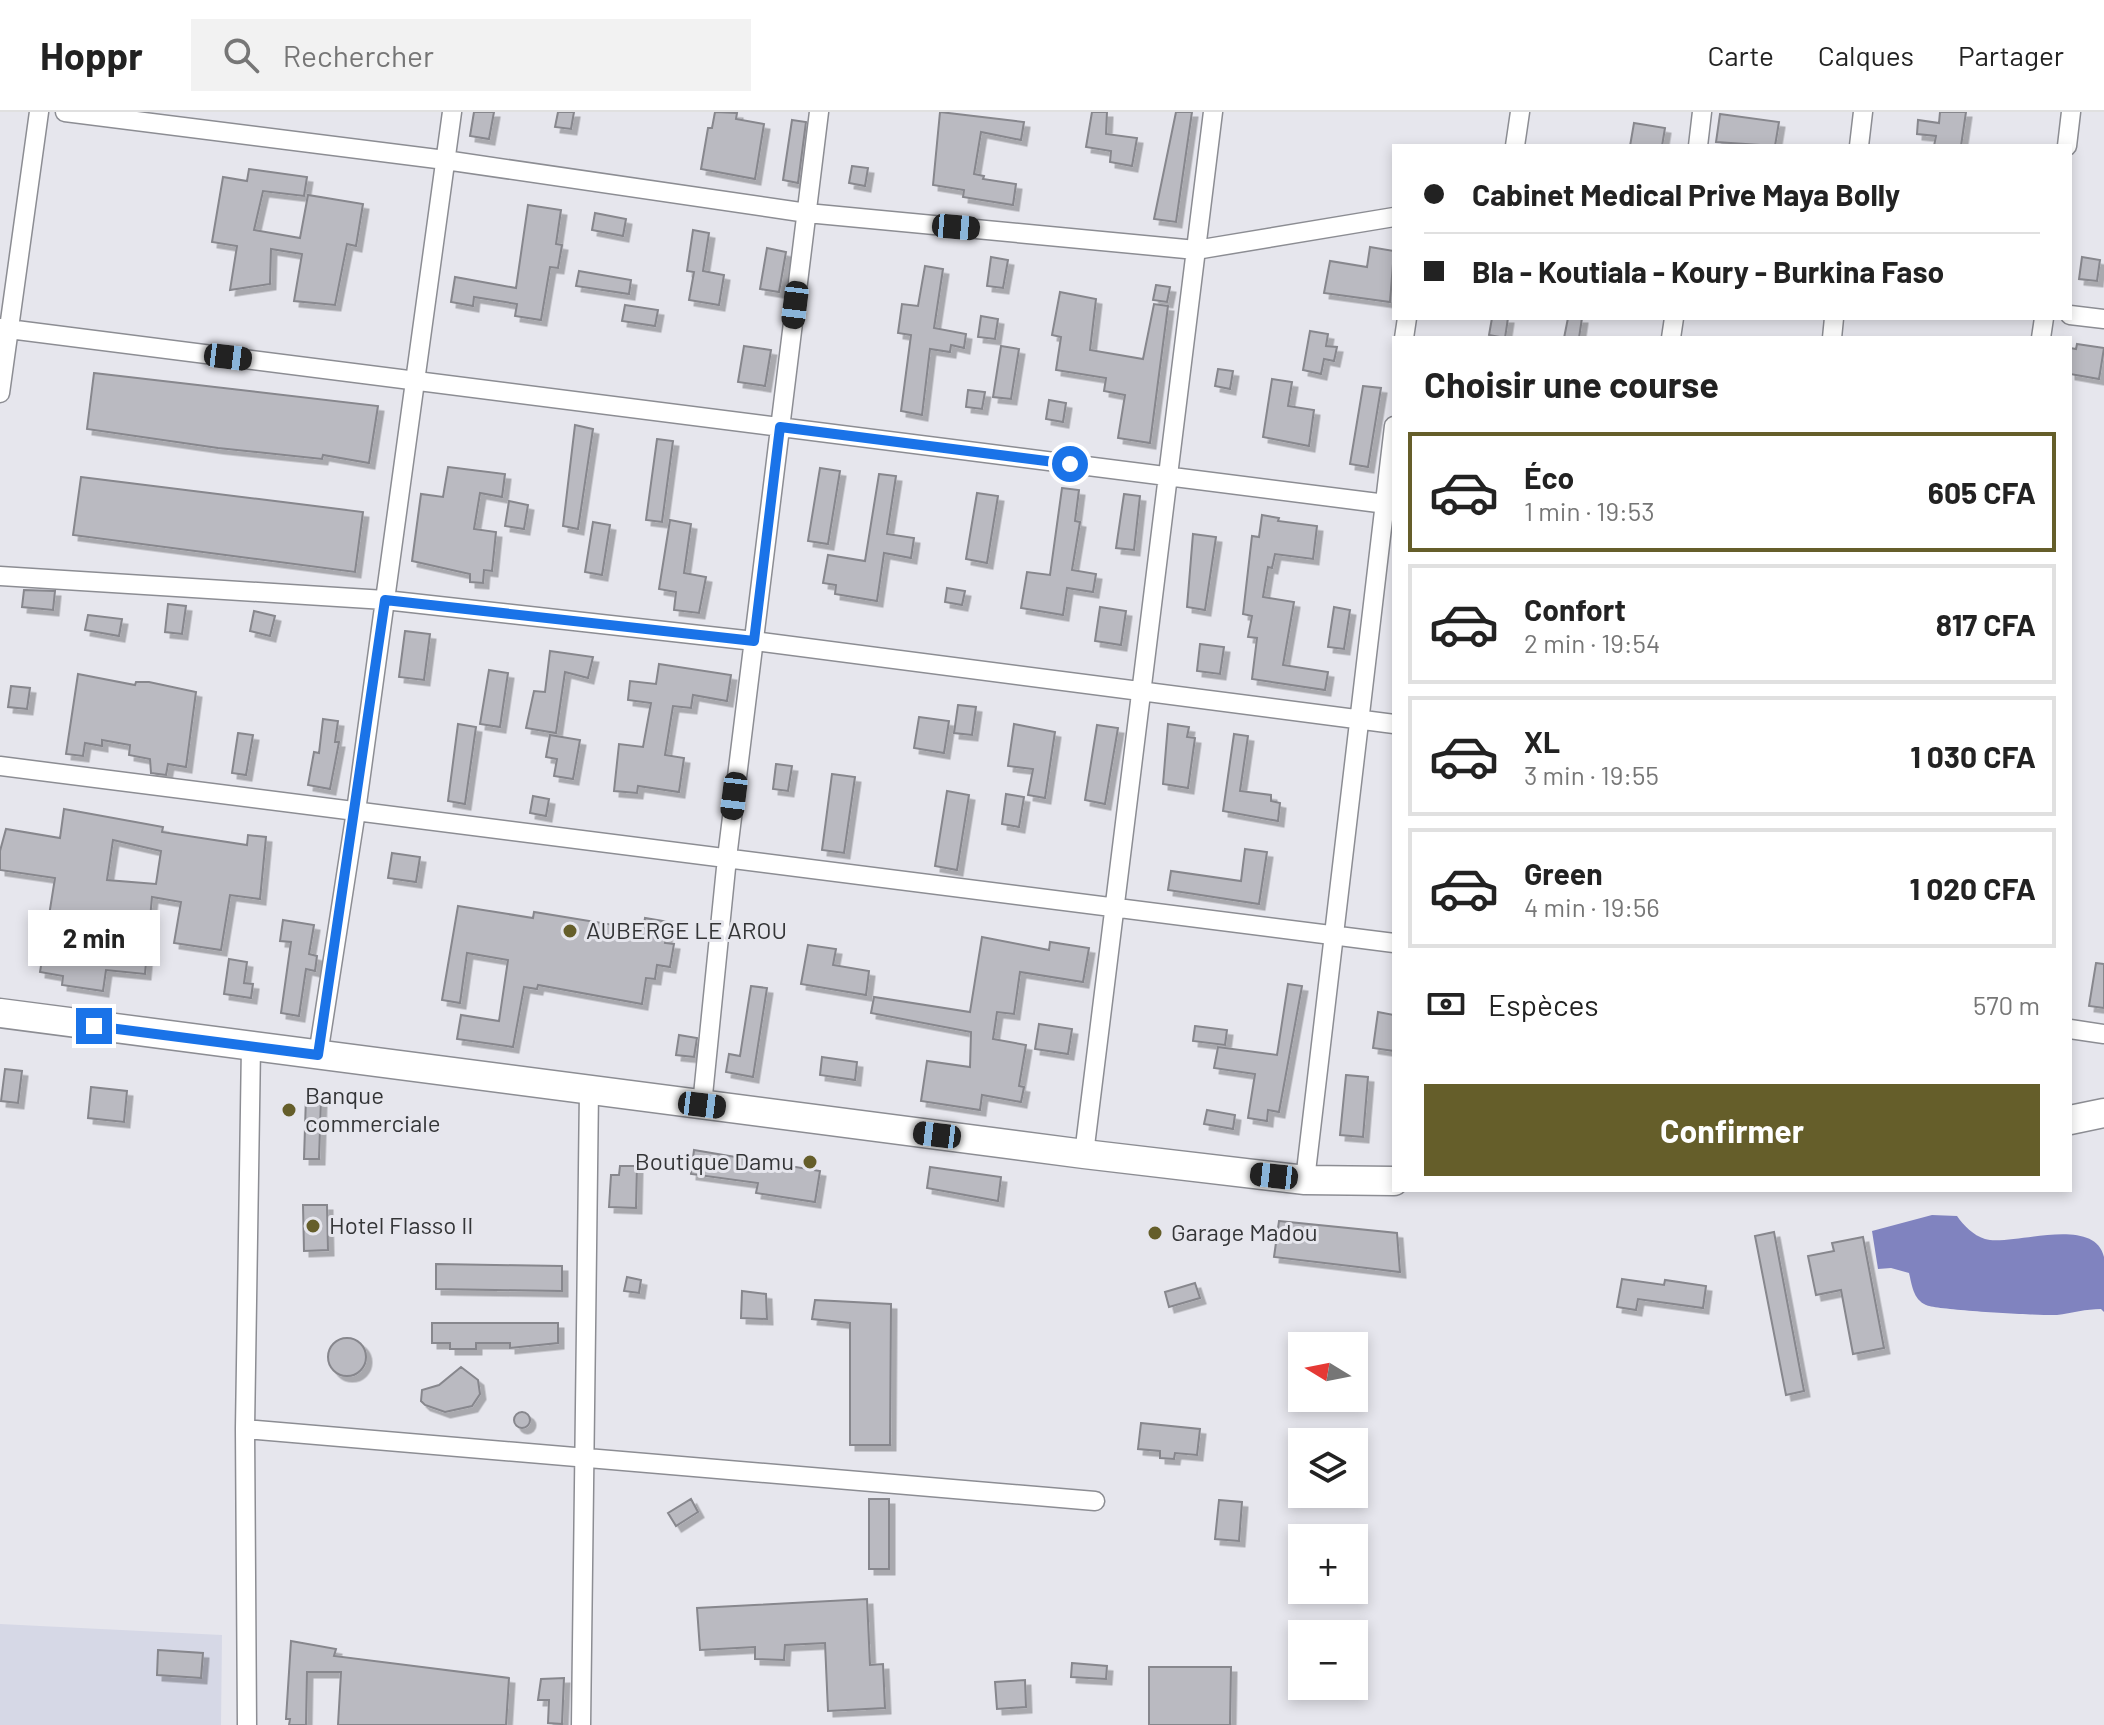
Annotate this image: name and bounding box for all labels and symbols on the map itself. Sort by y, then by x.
car [931,213,981,241]
car [780,280,810,330]
car [203,342,253,372]
route start [1052,446,1088,482]
car [719,771,749,821]
callout: 2 min [28,910,160,966]
place label: AUBERGE LE AROU [586,915,787,944]
marker: AUBERGE LE AROU [561,922,579,940]
route end [76,1008,112,1044]
place label: Banque commerciale [305,1080,441,1137]
car [677,1090,727,1120]
marker: Banque commerciale [280,1101,298,1119]
car [912,1120,962,1150]
place label: Boutique Damu [635,1146,794,1175]
marker: Boutique Damu [801,1153,819,1171]
car [1249,1162,1299,1190]
place label: Hotel Flasso II [329,1210,474,1239]
marker: Hotel Flasso II [304,1217,322,1235]
place label: Garage Madou [1171,1217,1318,1246]
marker: Garage Madou [1146,1224,1164,1242]
north arrow [1288,1332,1368,1412]

